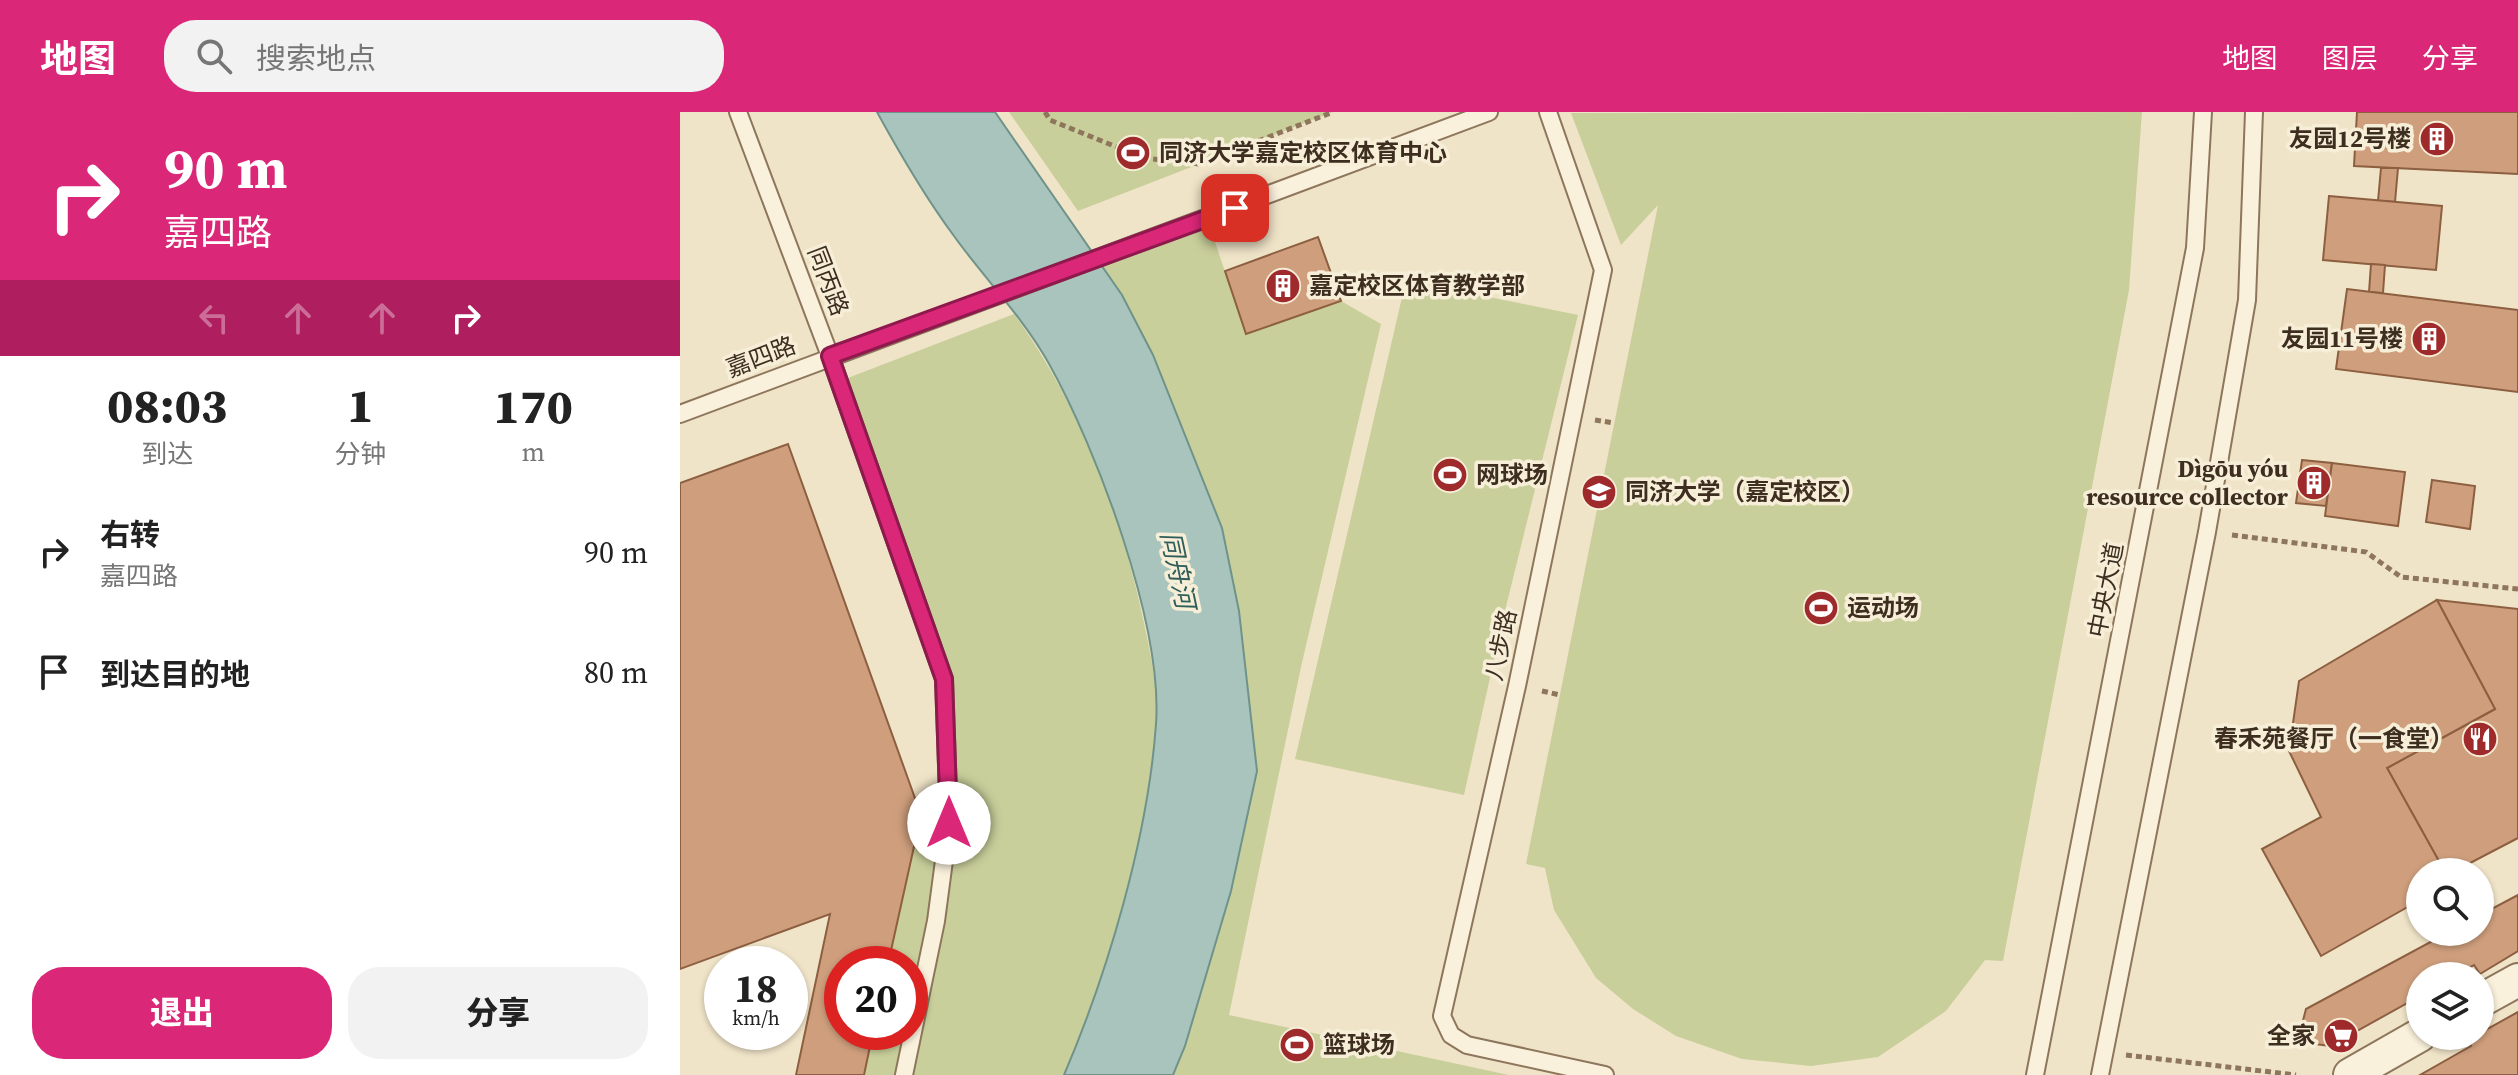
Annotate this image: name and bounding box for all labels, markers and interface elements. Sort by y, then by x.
search box [164,20,724,92]
text: 地图 [40,33,116,85]
icon: search [192,34,236,78]
text: 搜索地点 [256,38,376,79]
text: 地图 [2222,39,2278,77]
text: 图层 [2322,39,2378,77]
text: 分享 [2422,39,2478,77]
building icon: 友园12号楼 [2418,120,2456,158]
place label: 友园12号楼 [2289,122,2411,155]
text: 90 m [164,130,287,207]
sports icon: 同济大学嘉定校区体育中心 [1114,134,1152,172]
place label: 同济大学嘉定校区体育中心 [1159,136,1447,169]
icon: right [32,144,136,248]
pin [1201,174,1269,242]
icon: arrive [1213,186,1257,230]
text: 嘉四路 [164,208,272,257]
street label: 同丙路 [800,241,857,320]
building icon: 嘉定校区体育教学部 [1264,267,1302,305]
place label: 嘉定校区体育教学部 [1309,269,1525,302]
icon: left [192,296,236,340]
icon: ahead [276,296,320,340]
icon: ahead [360,296,404,340]
icon: right [444,296,488,340]
building icon: 友园11号楼 [2410,320,2448,358]
place label: 友园11号楼 [2281,322,2403,355]
street label: 嘉四路 [721,328,800,385]
text: 08:03 [107,372,227,438]
text: 1 [347,372,374,438]
text: 170 [494,373,573,439]
text: m [521,434,545,470]
text: 到达 [141,436,193,472]
text: 分钟 [334,436,386,472]
place label: Dìgōu yóu resource collector [2086,452,2289,513]
sports icon: 网球场 [1431,456,1469,494]
place label: 网球场 [1476,458,1548,491]
building icon: Dìgōu yóu resource collector [2295,464,2333,502]
school or university icon: 同济大学（嘉定校区） [1580,473,1618,511]
place label: 同济大学（嘉定校区） [1625,475,1865,508]
text: 右转 [100,514,160,555]
water label: 同舟河 [1152,528,1205,617]
icon: right [32,530,76,574]
text: 90 m [584,532,648,573]
street label: 中央大道 [2080,540,2131,640]
text: 嘉四路 [100,558,178,594]
sports icon: 运动场 [1802,589,1840,627]
place label: 运动场 [1847,591,1919,624]
street label: 八步路 [1477,606,1524,684]
icon: arrive [32,650,76,694]
text: 80 m [584,652,648,693]
text: 到达目的地 [100,654,250,695]
restaurant icon: 春禾苑餐厅（一食堂） [2461,720,2499,758]
place label: 春禾苑餐厅（一食堂） [2214,722,2454,755]
position arrow [907,781,991,865]
map controls [2406,858,2494,1050]
button: search [2406,858,2494,946]
speed limit sign: 20 [824,946,928,1050]
text: 18 [734,961,778,1015]
button: layers [2406,962,2494,1050]
button: 退出 [32,967,332,1059]
button: 分享 [348,967,648,1059]
text: km/h [732,1004,780,1032]
supermarket icon: 全家 [2322,1017,2360,1055]
place label: 全家 [2267,1019,2315,1052]
sports icon: 篮球场 [1278,1026,1316,1064]
place label: 篮球场 [1323,1028,1395,1061]

